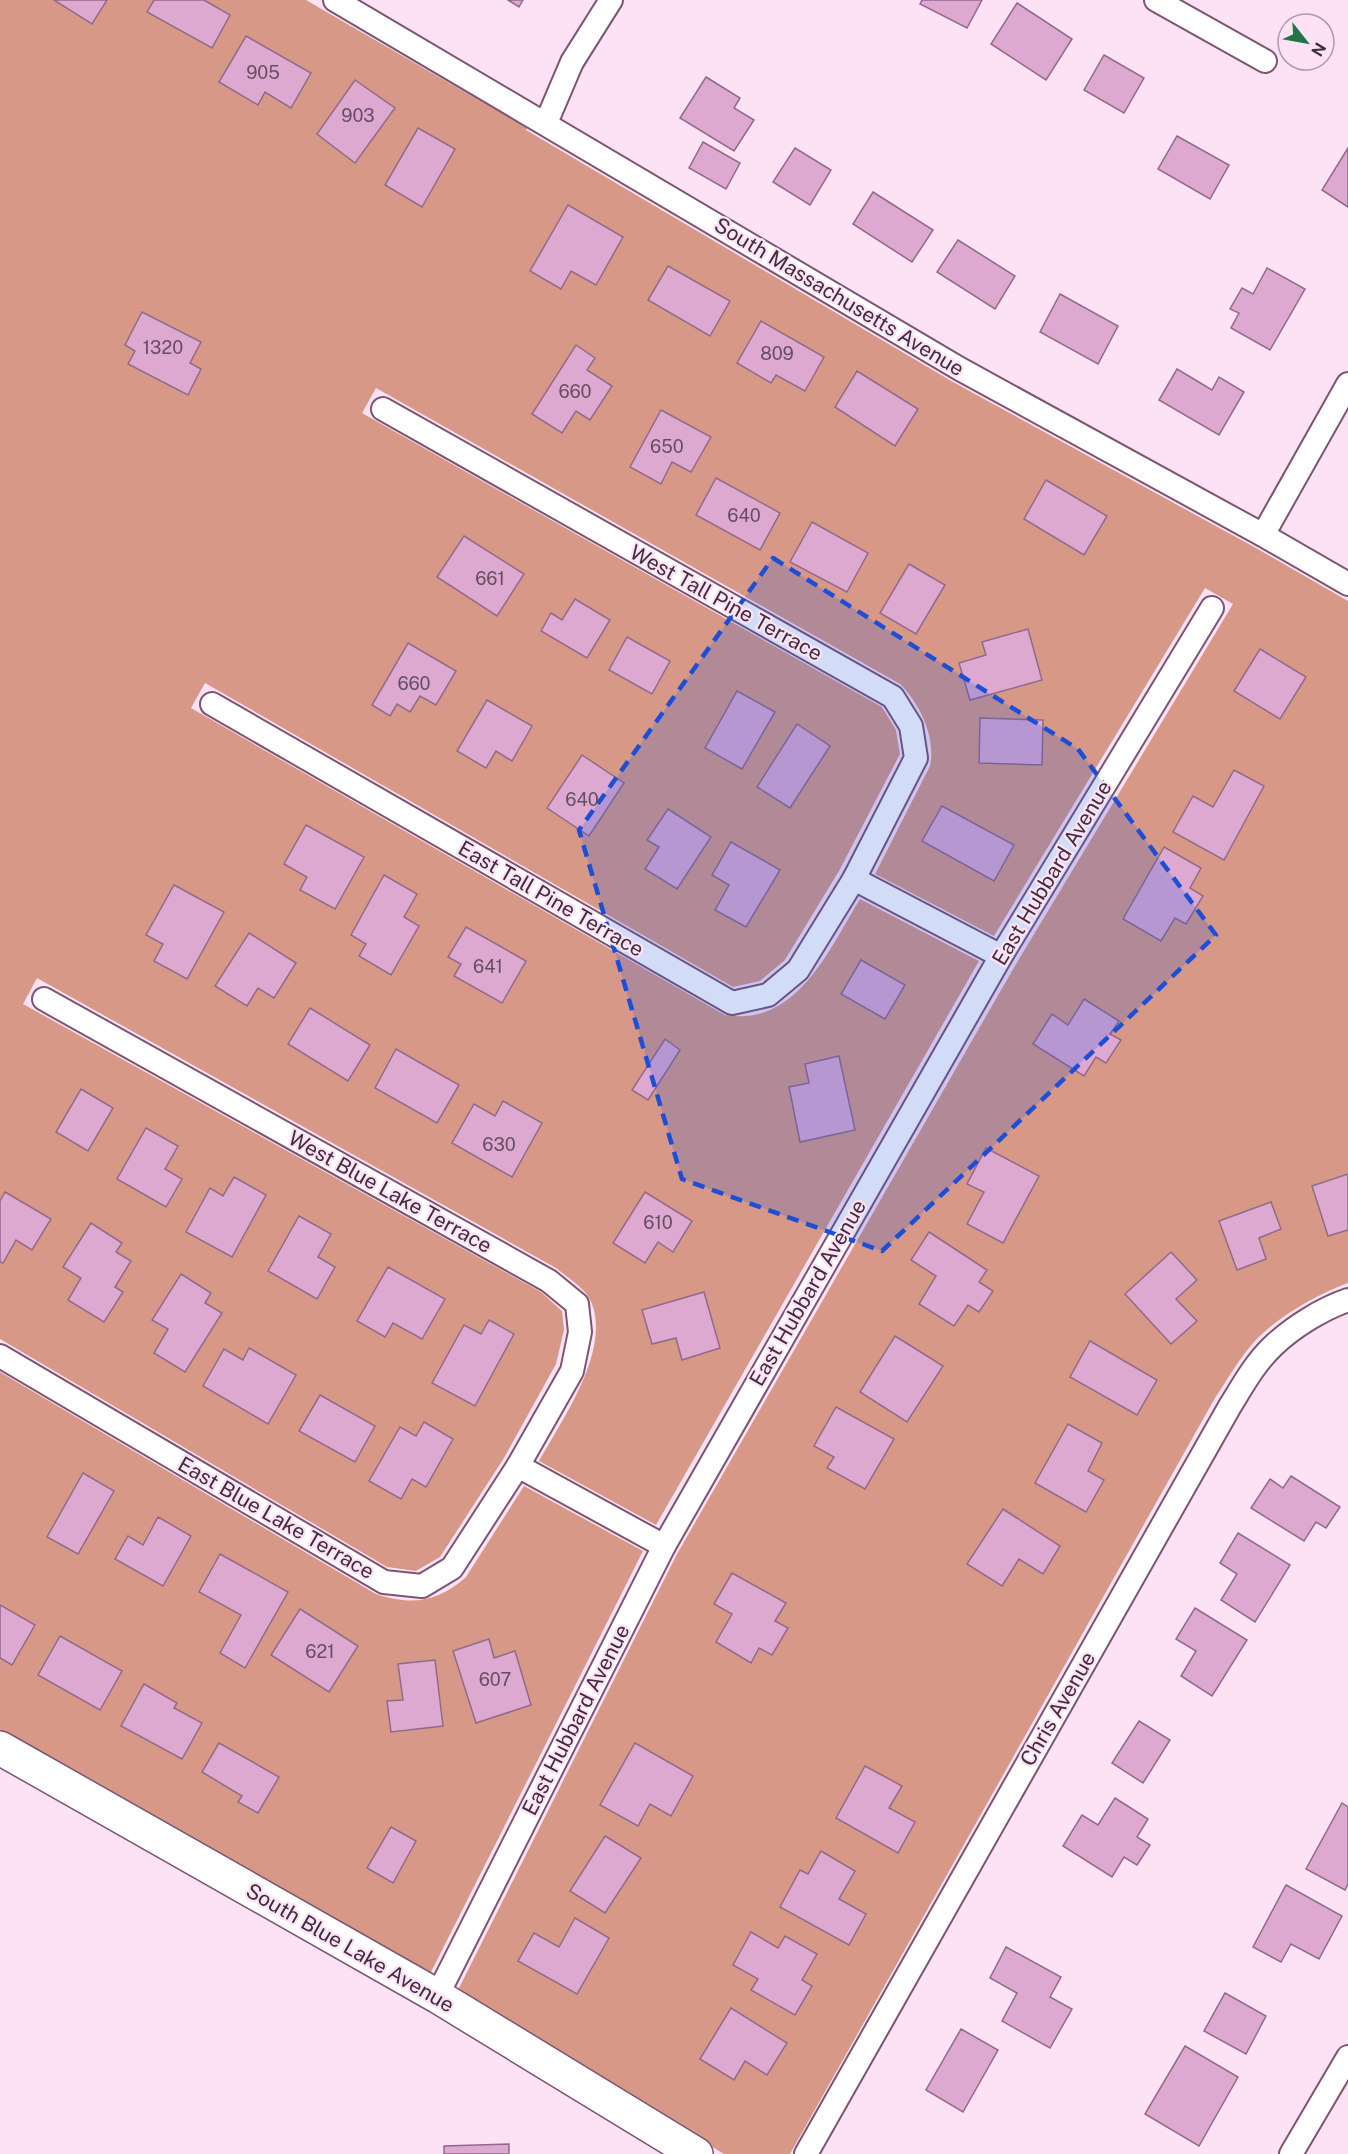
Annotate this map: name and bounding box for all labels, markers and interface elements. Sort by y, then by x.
north arrow [1276,12,1336,72]
text: N [1307,39,1330,60]
house number: 905 [246,62,280,83]
house number: 903 [341,105,375,126]
street label: South Massachusetts Avenue [710,212,969,381]
house number: 1320 [143,337,183,358]
house number: 809 [760,343,794,364]
house number: 660 [558,381,592,402]
house number: 650 [650,436,684,457]
house number: 640 [727,505,761,526]
street label: West Tall Pine Terrace [626,539,827,666]
house number: 661 [475,568,505,589]
house number: 660 [397,673,431,694]
street label: East Hubbard Avenue [987,776,1117,970]
house number: 640 [565,789,599,810]
street label: East Tall Pine Terrace [454,835,648,962]
house number: 641 [473,956,503,977]
street label: West Blue Lake Terrace [284,1125,496,1258]
house number: 630 [482,1134,516,1155]
street label: East Hubbard Avenue [744,1195,871,1390]
house number: 610 [643,1212,673,1233]
street label: East Blue Lake Terrace [174,1451,379,1584]
street label: East Hubbard Avenue [517,1620,635,1819]
house number: 621 [305,1641,335,1662]
street label: Chris Avenue [1015,1647,1100,1770]
house number: 607 [479,1669,511,1690]
street label: South Blue Lake Avenue [242,1878,459,2017]

